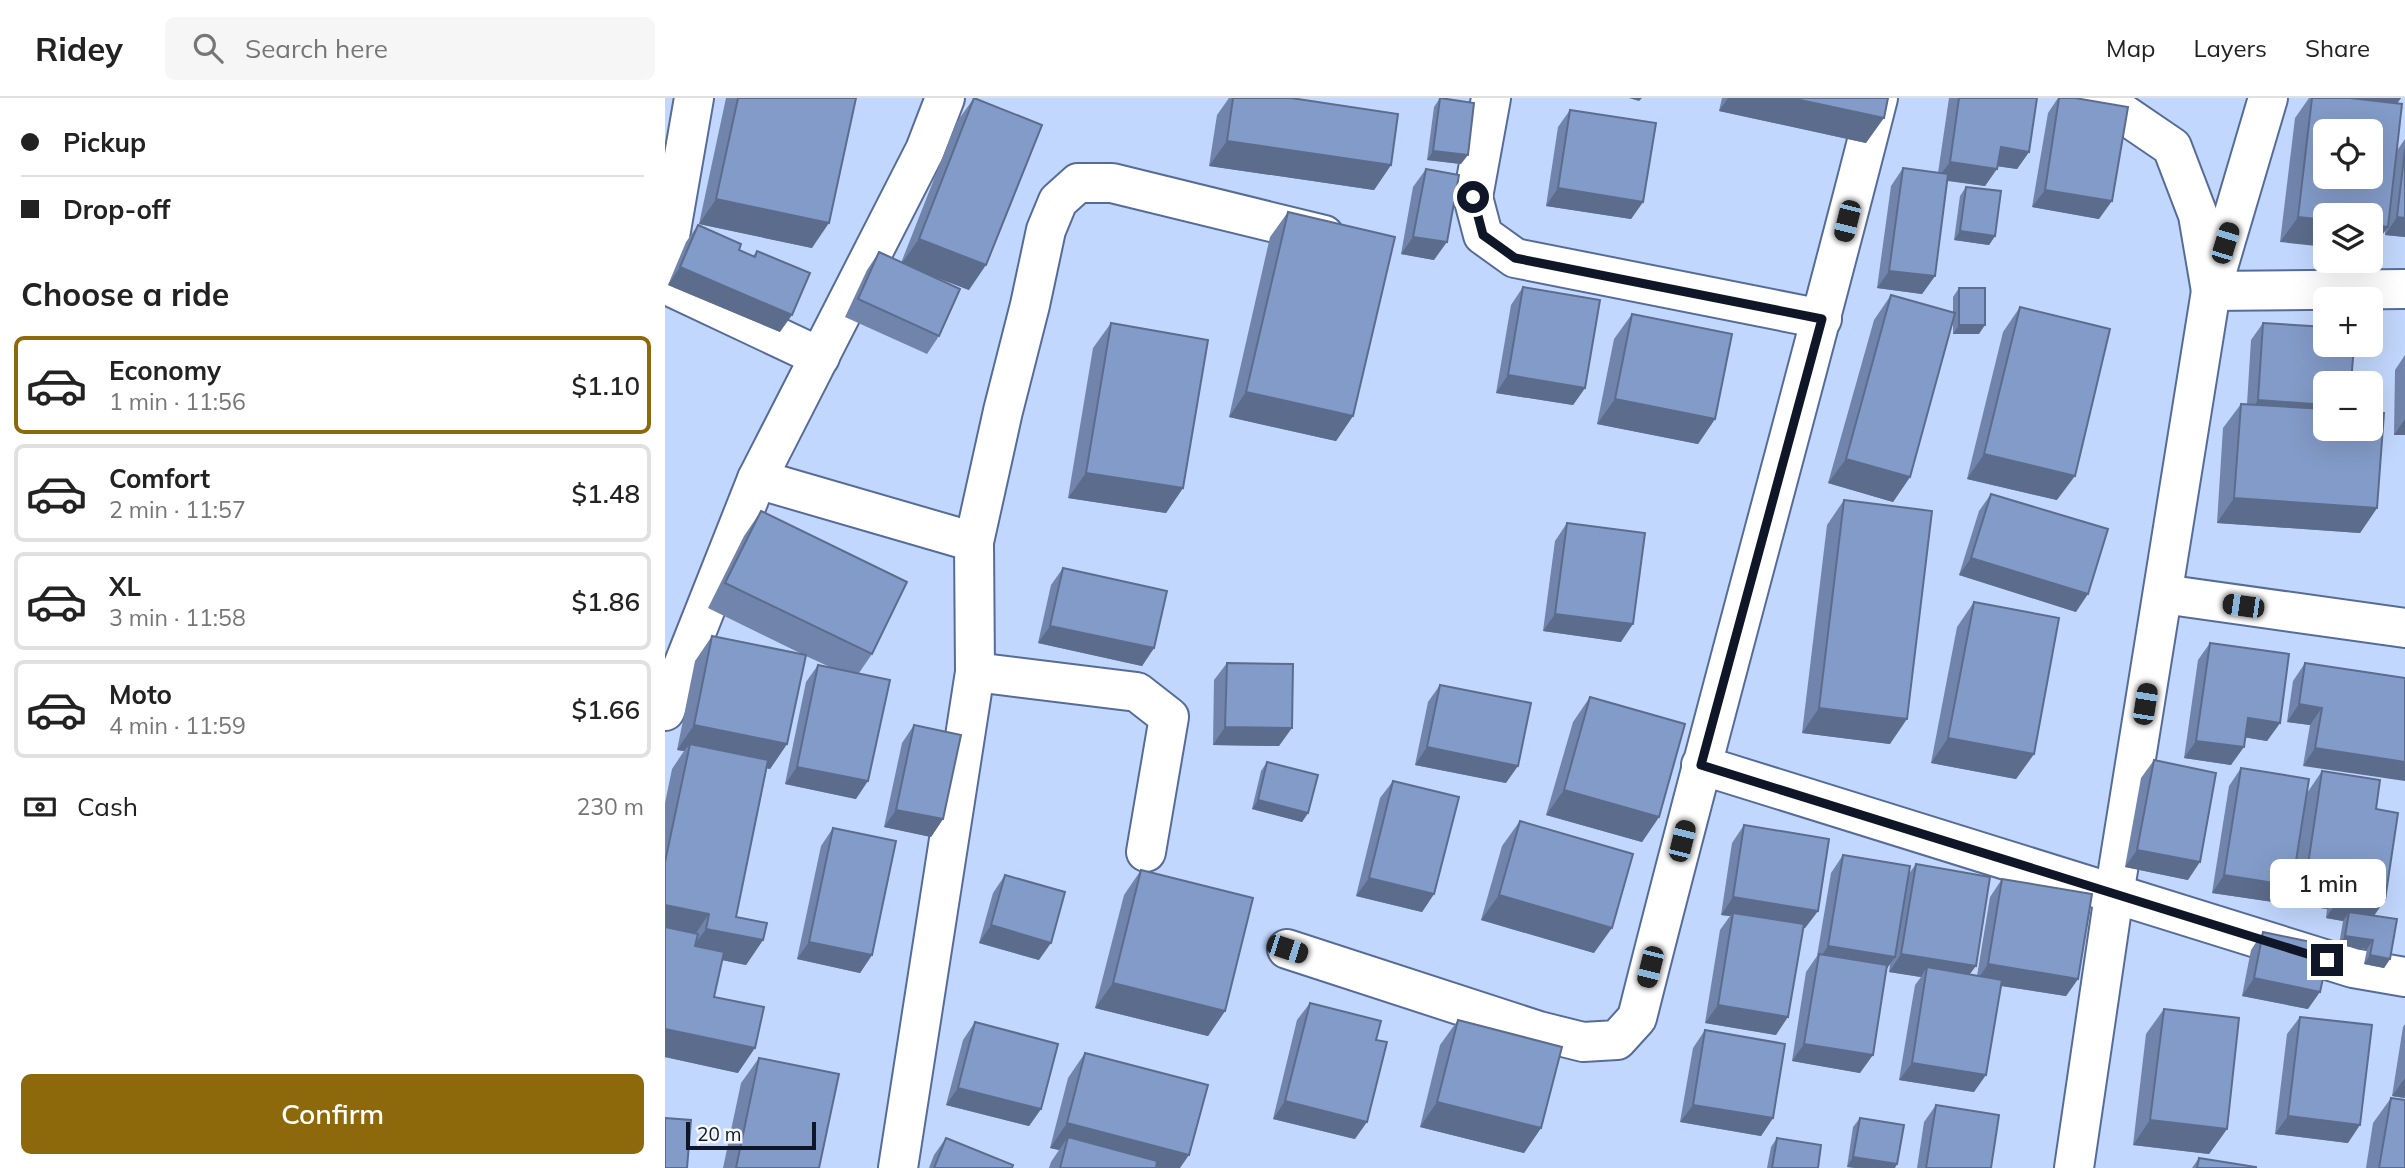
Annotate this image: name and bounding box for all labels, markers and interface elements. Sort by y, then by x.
search box [165,17,655,80]
text: Ridey [35,28,123,69]
icon: search [189,29,227,67]
text: Search here [245,32,388,65]
text: Map [2106,33,2155,63]
text: Layers [2193,33,2267,63]
text: Share [2305,33,2370,63]
map controls [2313,119,2383,441]
button: locate [2313,119,2383,189]
text: Pickup [63,126,146,159]
route start [1457,181,1489,213]
text: Drop-off [63,193,170,226]
car [1832,198,1863,244]
button: layers [2313,203,2383,273]
car [2209,220,2242,266]
text: Choose a ride [21,274,229,314]
button: + [2313,287,2383,357]
icon: car [25,354,88,417]
text: Economy [109,354,221,387]
text: $1.10 [571,369,640,402]
button: − [2313,371,2383,441]
text: 1 min · 11:56 [109,387,246,416]
icon: car [25,462,88,525]
text: Comfort [109,462,210,495]
text: $1.48 [571,477,640,510]
text: 2 min · 11:57 [109,495,246,524]
icon: car [25,570,88,633]
text: XL [109,570,141,603]
text: $1.86 [571,585,640,618]
car [2221,593,2266,619]
text: 3 min · 11:58 [109,603,246,632]
icon: car [25,678,88,741]
text: Moto [109,678,172,711]
car [2132,682,2159,726]
text: $1.66 [571,693,640,726]
text: 4 min · 11:59 [109,711,246,740]
icon: cash [21,788,59,826]
text: Cash [77,790,138,823]
text: 230 m [576,792,644,821]
car [1667,818,1698,864]
callout: 1 min [2269,858,2385,908]
text: 1 min [2298,869,2358,898]
car [1264,933,1311,965]
car [1635,944,1666,990]
route end [2311,944,2343,976]
button: Confirm [21,1074,644,1154]
scale bar [686,1119,815,1151]
text: 20 m [697,1122,741,1146]

